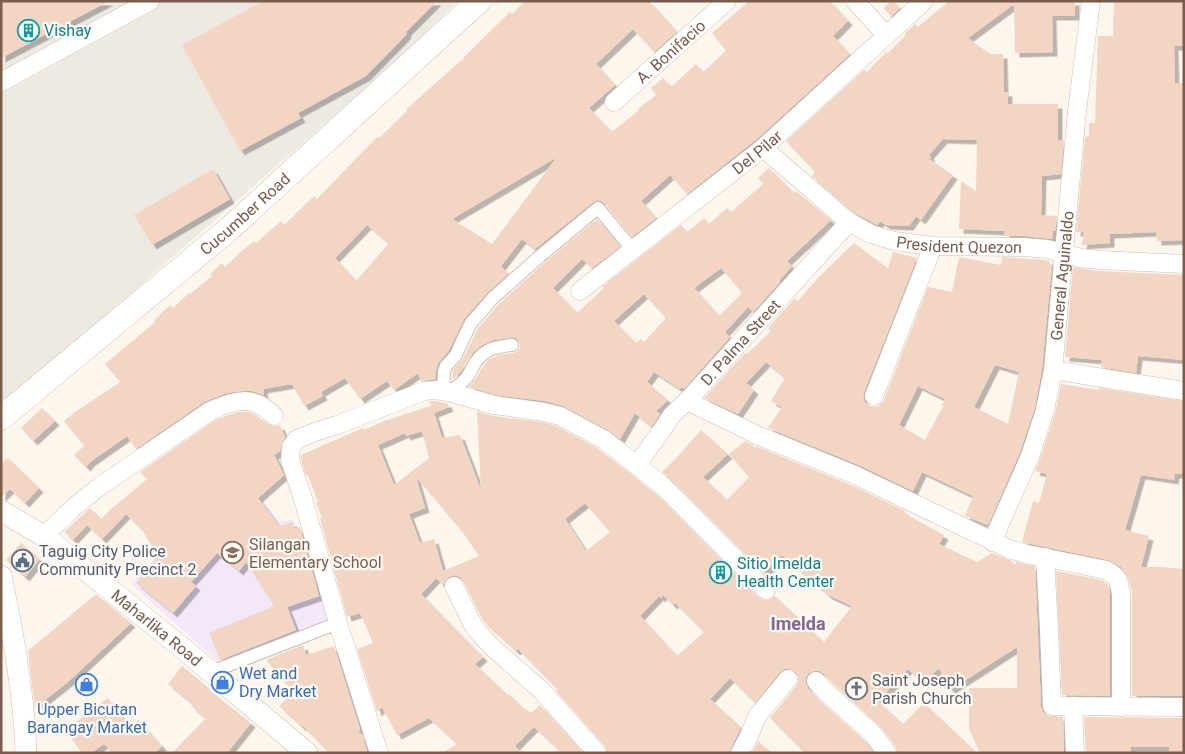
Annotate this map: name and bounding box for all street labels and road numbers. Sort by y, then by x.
street label: A. Bonifacio [633,16,709,88]
street label: Del Pilar [729,126,787,178]
street label: Cucumber Road [196,169,294,259]
street label: General Aguinaldo [1047,210,1078,341]
street label: President Quezon [895,232,1022,257]
street label: D. Palma Street [697,295,784,389]
street label: Maharlika Road [107,586,205,670]

